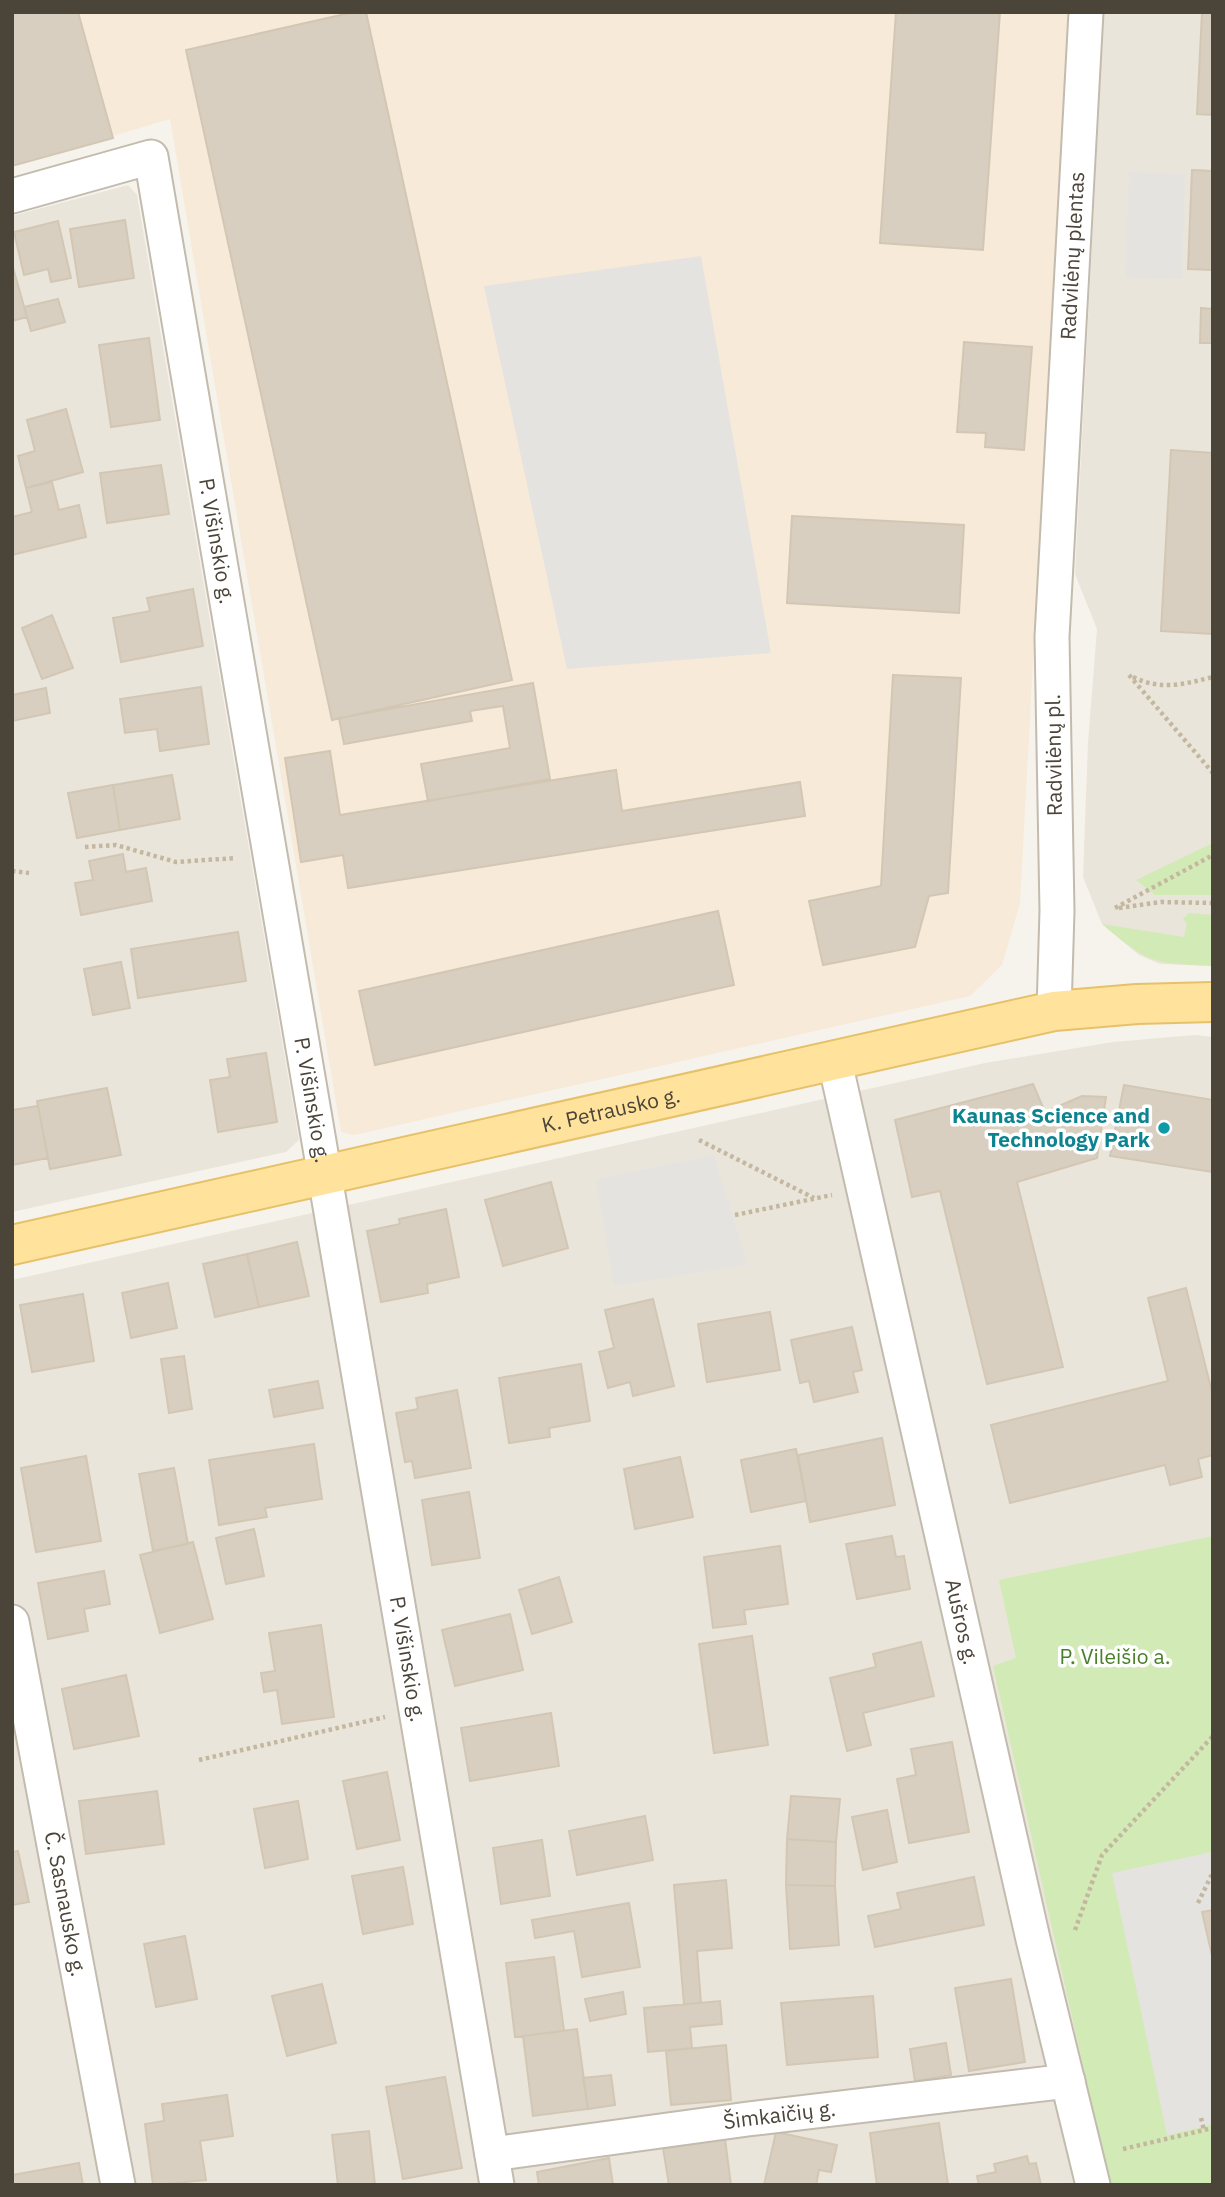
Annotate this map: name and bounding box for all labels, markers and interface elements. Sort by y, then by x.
street label: Radvilėnų plentas [1053,171,1090,341]
street label: P. Višinskio g. [193,476,242,606]
street label: Radvilėnų pl. [1038,694,1068,816]
street label: P. Višinskio g. [288,1035,337,1165]
street label: K. Petrausko g. [539,1080,683,1139]
place label: Kaunas Science and Technology Park [952,1101,1151,1153]
marker: Kaunas Science and Technology Park [1156,1120,1172,1136]
street label: Aušros g. [939,1576,986,1667]
street label: P. Višinskio g. [384,1594,433,1724]
park label: P. Vileišio a. [1059,1642,1171,1670]
street label: Č. Sasnausko g. [39,1829,93,1979]
street label: Šimkaičių g. [721,2094,837,2135]

